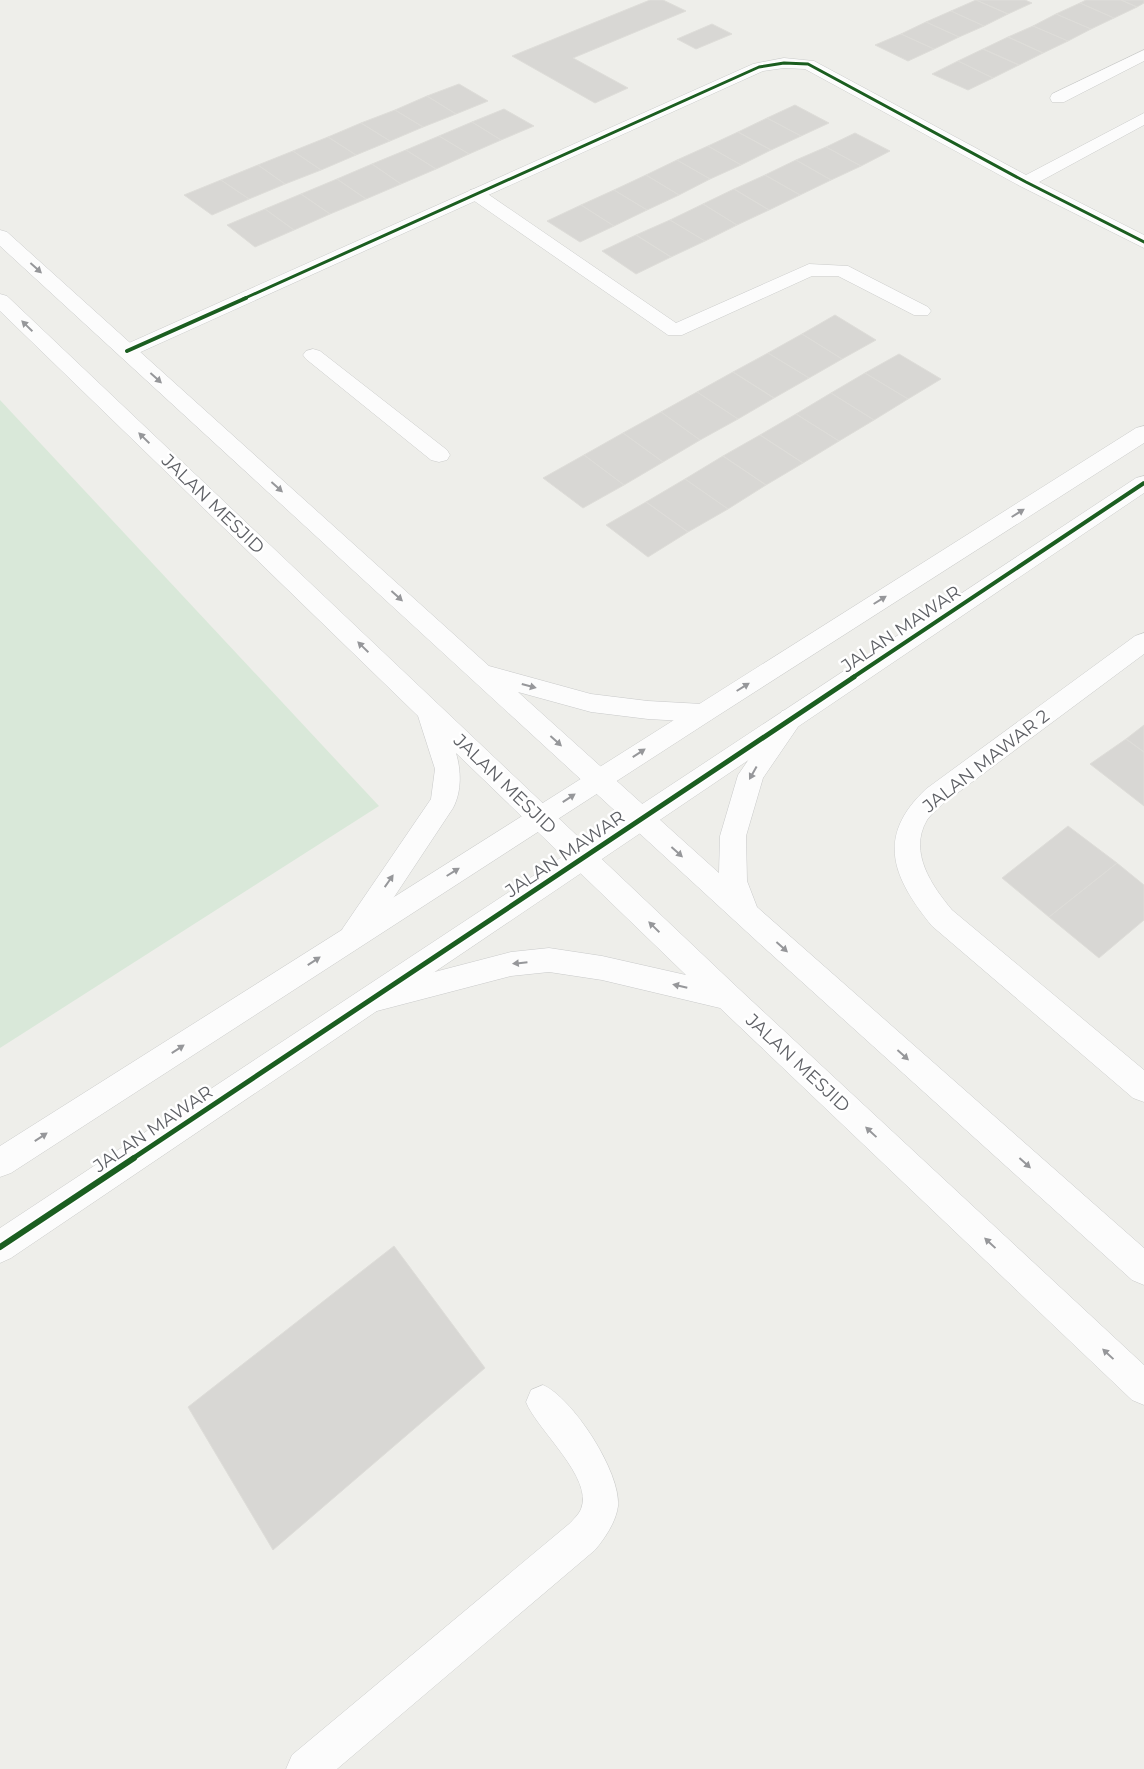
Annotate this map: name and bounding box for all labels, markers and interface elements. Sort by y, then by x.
one-way arrow [30,263,43,274]
one-way arrow [21,320,33,332]
one-way arrow [150,372,162,384]
one-way arrow [138,432,150,444]
street label: JALAN MESJID [156,449,269,559]
one-way arrow [270,481,282,493]
one-way arrow [1011,508,1024,518]
street label: JALAN MAWAR [836,581,965,678]
one-way arrow [390,590,402,602]
one-way arrow [874,595,887,605]
one-way arrow [357,641,369,653]
one-way arrow [521,682,536,690]
one-way arrow [736,682,749,691]
street label: JALAN MAWAR 2 [918,705,1054,818]
street label: JALAN MESJID [448,729,561,839]
one-way arrow [550,735,562,747]
one-way arrow [632,748,646,758]
one-way arrow [749,765,757,780]
one-way arrow [562,793,575,803]
street label: JALAN MAWAR [500,806,629,903]
one-way arrow [671,846,683,858]
one-way arrow [446,867,459,877]
one-way arrow [384,874,394,887]
one-way arrow [649,921,661,933]
one-way arrow [776,941,788,952]
one-way arrow [308,956,321,965]
one-way arrow [512,959,528,967]
one-way arrow [673,982,688,990]
street label: JALAN MESJID [741,1009,855,1117]
one-way arrow [171,1044,184,1053]
one-way arrow [897,1049,909,1061]
street label: JALAN MAWAR [88,1081,217,1178]
one-way arrow [866,1126,878,1138]
one-way arrow [34,1132,48,1141]
one-way arrow [1018,1157,1030,1169]
one-way arrow [984,1237,996,1249]
one-way arrow [1103,1348,1115,1360]

